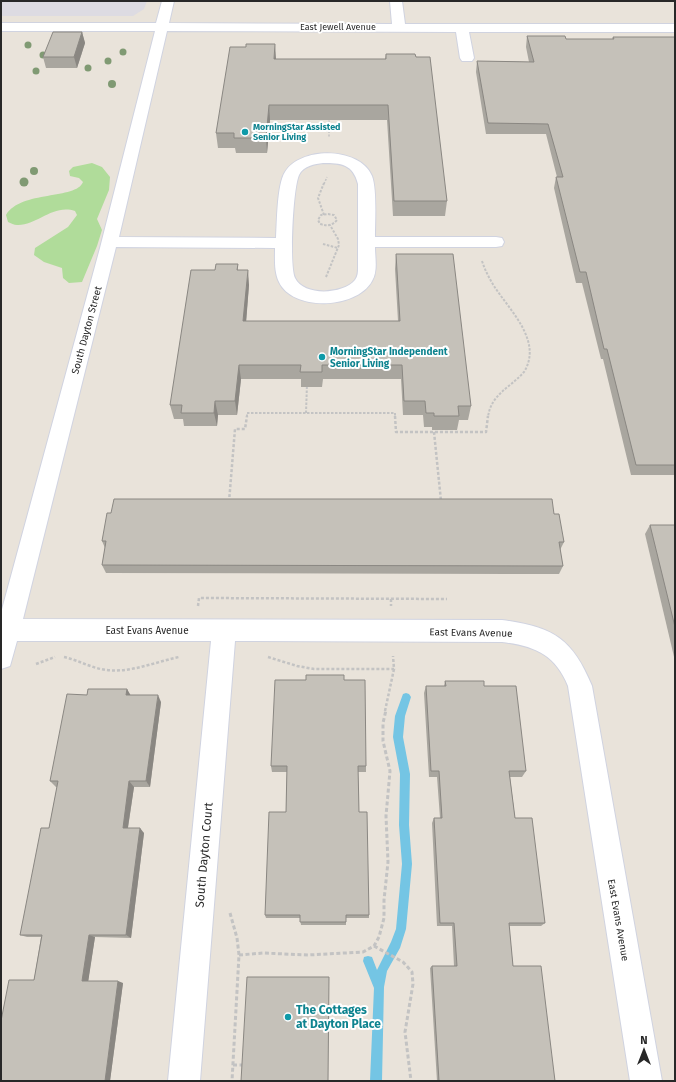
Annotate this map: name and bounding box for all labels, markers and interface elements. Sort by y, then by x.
street label: East Jewell Avenue [300,22,376,32]
place label: MorningStar Assisted Senior Living [253,122,341,142]
marker: MorningStar Assisted Senior Living [240,127,250,137]
street label: South Dayton Street [69,285,105,376]
place label: MorningStar Independent Senior Living [330,346,448,370]
marker: MorningStar Independent Senior Living [317,352,327,362]
street label: East Evans Avenue [105,625,189,637]
street label: East Evans Avenue [429,626,513,640]
street label: South Dayton Court [192,801,216,908]
street label: East Evans Avenue [605,878,631,962]
place label: The Cottages at Dayton Place [296,1003,381,1031]
marker: The Cottages at Dayton Place [283,1012,293,1022]
north arrow [624,1030,664,1070]
text: N [640,1034,648,1047]

